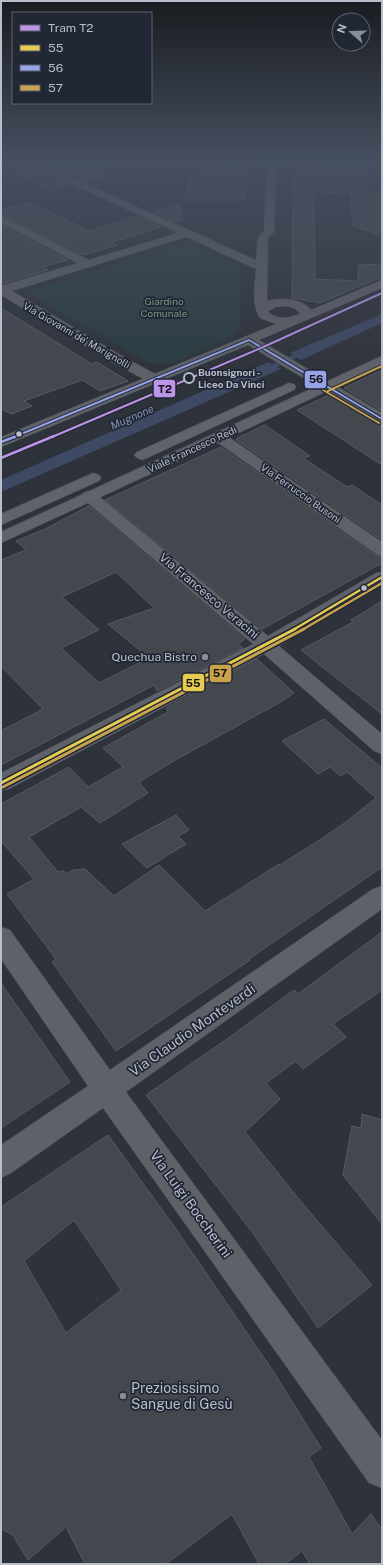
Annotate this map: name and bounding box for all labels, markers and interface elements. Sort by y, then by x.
legend [12,12,152,104]
north arrow [331,12,371,52]
text: Tram T2 [48,21,93,35]
text: N [334,22,349,35]
text: 55 [48,41,64,55]
text: 56 [48,61,63,75]
text: 57 [48,81,63,95]
park label: Giardino Comunale [141,295,188,319]
street label: Via Giovanni de' Marignolli [21,299,133,371]
place label: Buonsignori - Liceo Da Vinci [198,366,265,390]
line badge: 56 [304,370,327,389]
marker: Buonsignori - Liceo Da Vinci [183,372,195,384]
text: 56 [309,373,323,385]
line badge: T2 [153,379,176,398]
text: T2 [158,383,172,395]
water label: Mugnone [108,402,156,432]
street label: Viale Francesco Redi [146,423,238,475]
unlabelled marker [14,429,24,439]
street label: Via Ferruccio Busoni [259,461,343,525]
street label: Via Francesco Veracini [156,550,262,642]
unlabelled marker [359,583,369,593]
place label: Quechua Bistro [111,650,197,664]
marker: Quechua Bistro [200,652,210,662]
line badge: 57 [209,664,232,683]
text: 57 [213,667,227,679]
line badge: 55 [182,673,205,692]
text: 55 [186,677,200,689]
street label: Via Claudio Monteverdi [126,980,258,1080]
street label: Via Luigi Boccherini [147,1147,235,1261]
place label: Preziosissimo Sangue di Gesù [131,1380,233,1412]
marker: Preziosissimo Sangue di Gesù [118,1391,128,1401]

